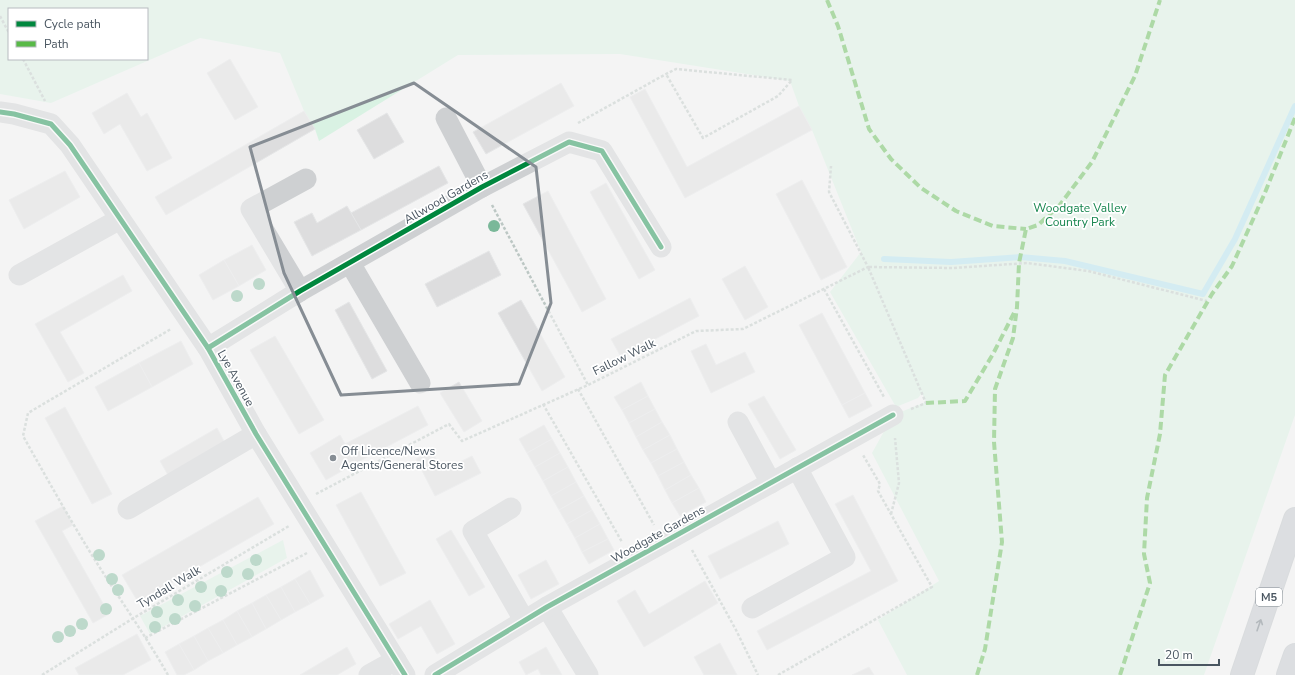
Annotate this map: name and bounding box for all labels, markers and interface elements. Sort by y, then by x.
legend [8,8,148,60]
text: Cycle path [44,16,101,32]
text: Path [44,36,69,52]
street label: Allwood Gardens [401,166,491,228]
park label: Woodgate Valley Country Park [1033,200,1127,230]
street label: Fallow Walk [590,334,659,379]
street label: Lye Avenue [214,347,258,409]
place label: Off Licence/News Agents/General Stores [341,443,463,473]
marker: Off Licence/News Agents/General Stores [328,453,338,463]
street label: Woodgate Gardens [608,501,708,566]
street label: Tyndall Walk [134,561,205,612]
road number: M5 [1256,588,1282,606]
one-way arrow [1256,619,1264,631]
scale bar [1159,641,1219,667]
text: 20 m [1165,647,1193,663]

